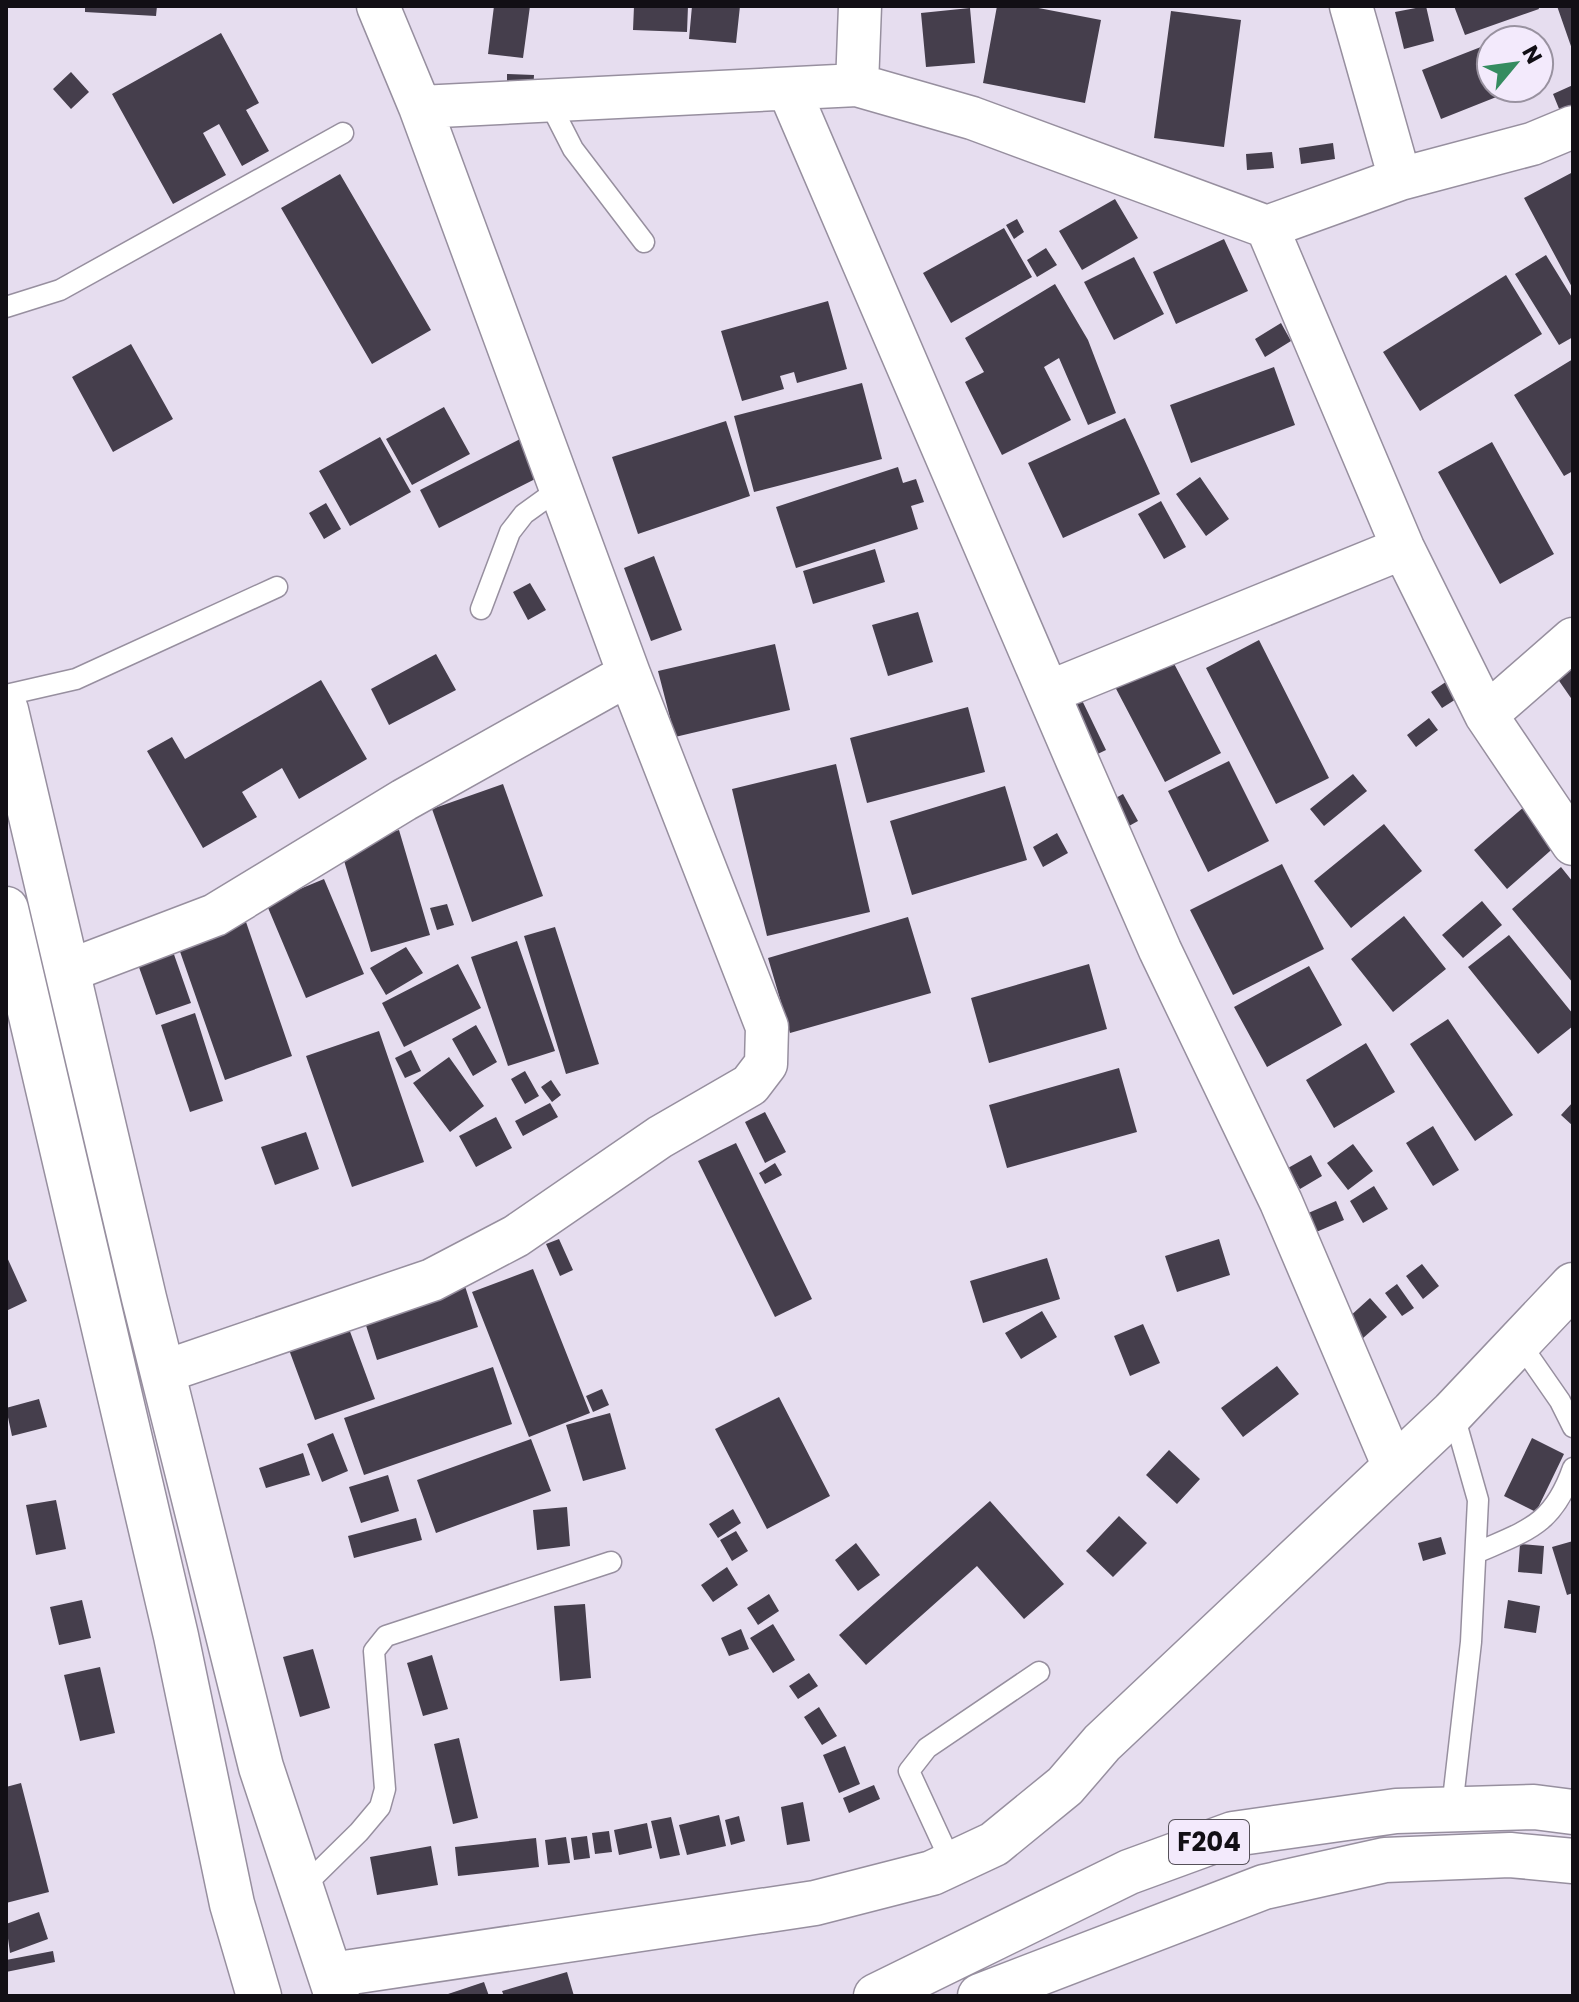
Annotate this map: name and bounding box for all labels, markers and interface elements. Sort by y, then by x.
north arrow [1475,24,1555,104]
text: N [1514,40,1550,69]
road number: F204 [1169,1820,1249,1864]

